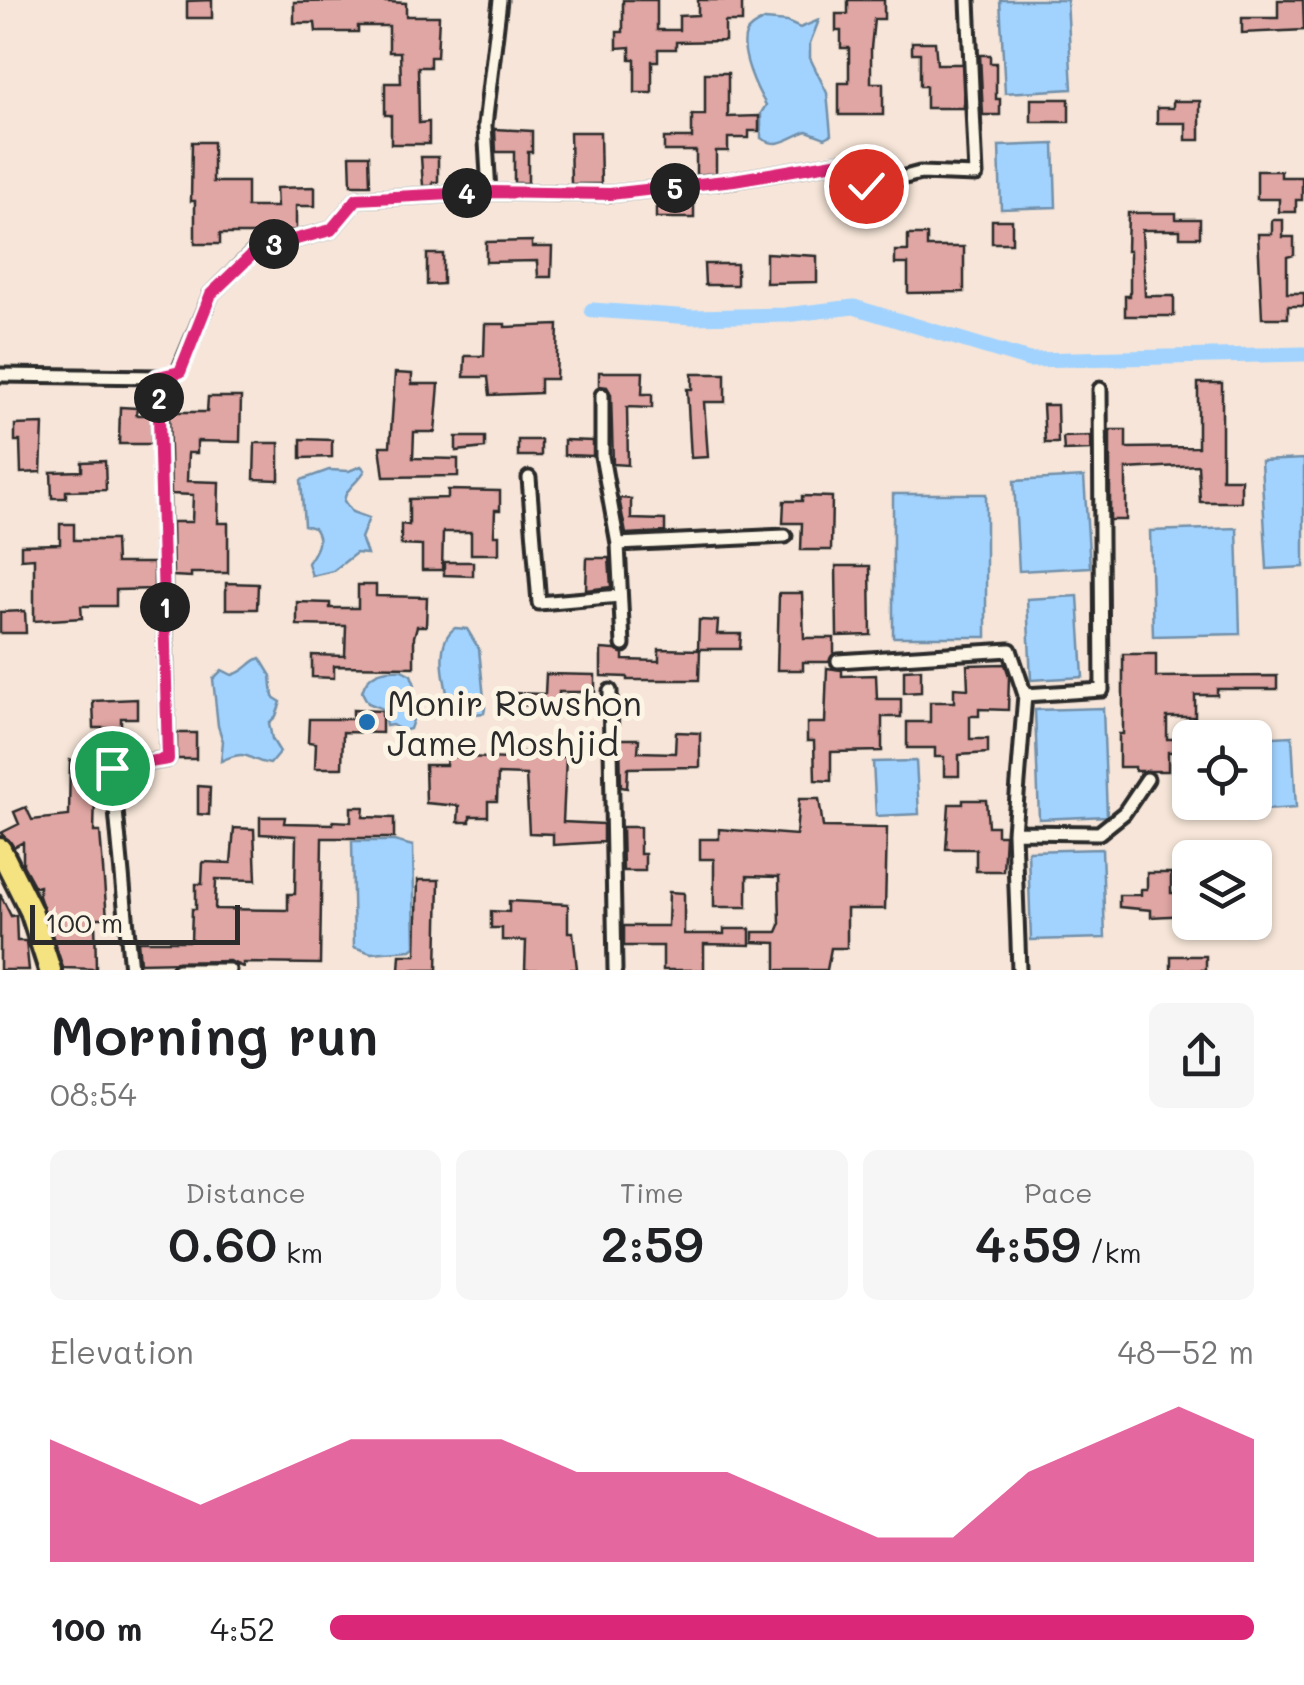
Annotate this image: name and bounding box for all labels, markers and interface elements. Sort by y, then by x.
pin [824,144,909,229]
icon: check [839,159,894,214]
pin: 5 [650,163,700,213]
pin: 4 [442,168,492,218]
text: 5 [667,170,683,206]
text: 4 [458,175,476,211]
pin: 3 [249,219,299,269]
text: 3 [266,226,282,262]
pin: 2 [134,373,184,423]
text: 2 [151,380,167,416]
pin: 1 [140,582,190,632]
text: 1 [159,589,171,625]
place label: Monir Rowshon Jame Moshjid [387,679,642,765]
marker: Monir Rowshon Jame Moshjid [356,711,378,733]
map controls [1172,720,1272,940]
button: locate [1172,720,1272,820]
pin [70,726,155,811]
icon: arrive [85,741,140,796]
button: layers [1172,840,1272,940]
scale bar [30,900,240,944]
text: 100 m [45,904,123,940]
text: Morning run [50,998,378,1070]
button: share [1149,1003,1254,1108]
text: 08:54 [50,1072,136,1114]
text: Distance [185,1174,306,1210]
text: Time [620,1174,684,1210]
text: Pace [1024,1174,1093,1210]
text: 0.60 [168,1210,277,1276]
text: 2:59 [601,1210,703,1276]
text: 4:59 [975,1210,1081,1276]
text: km [277,1234,323,1270]
text: /km [1081,1234,1142,1270]
text: Elevation [50,1330,194,1372]
text: 48–52 m [1117,1330,1254,1372]
text: 100 m [50,1607,142,1649]
text: 4:52 [210,1607,275,1649]

